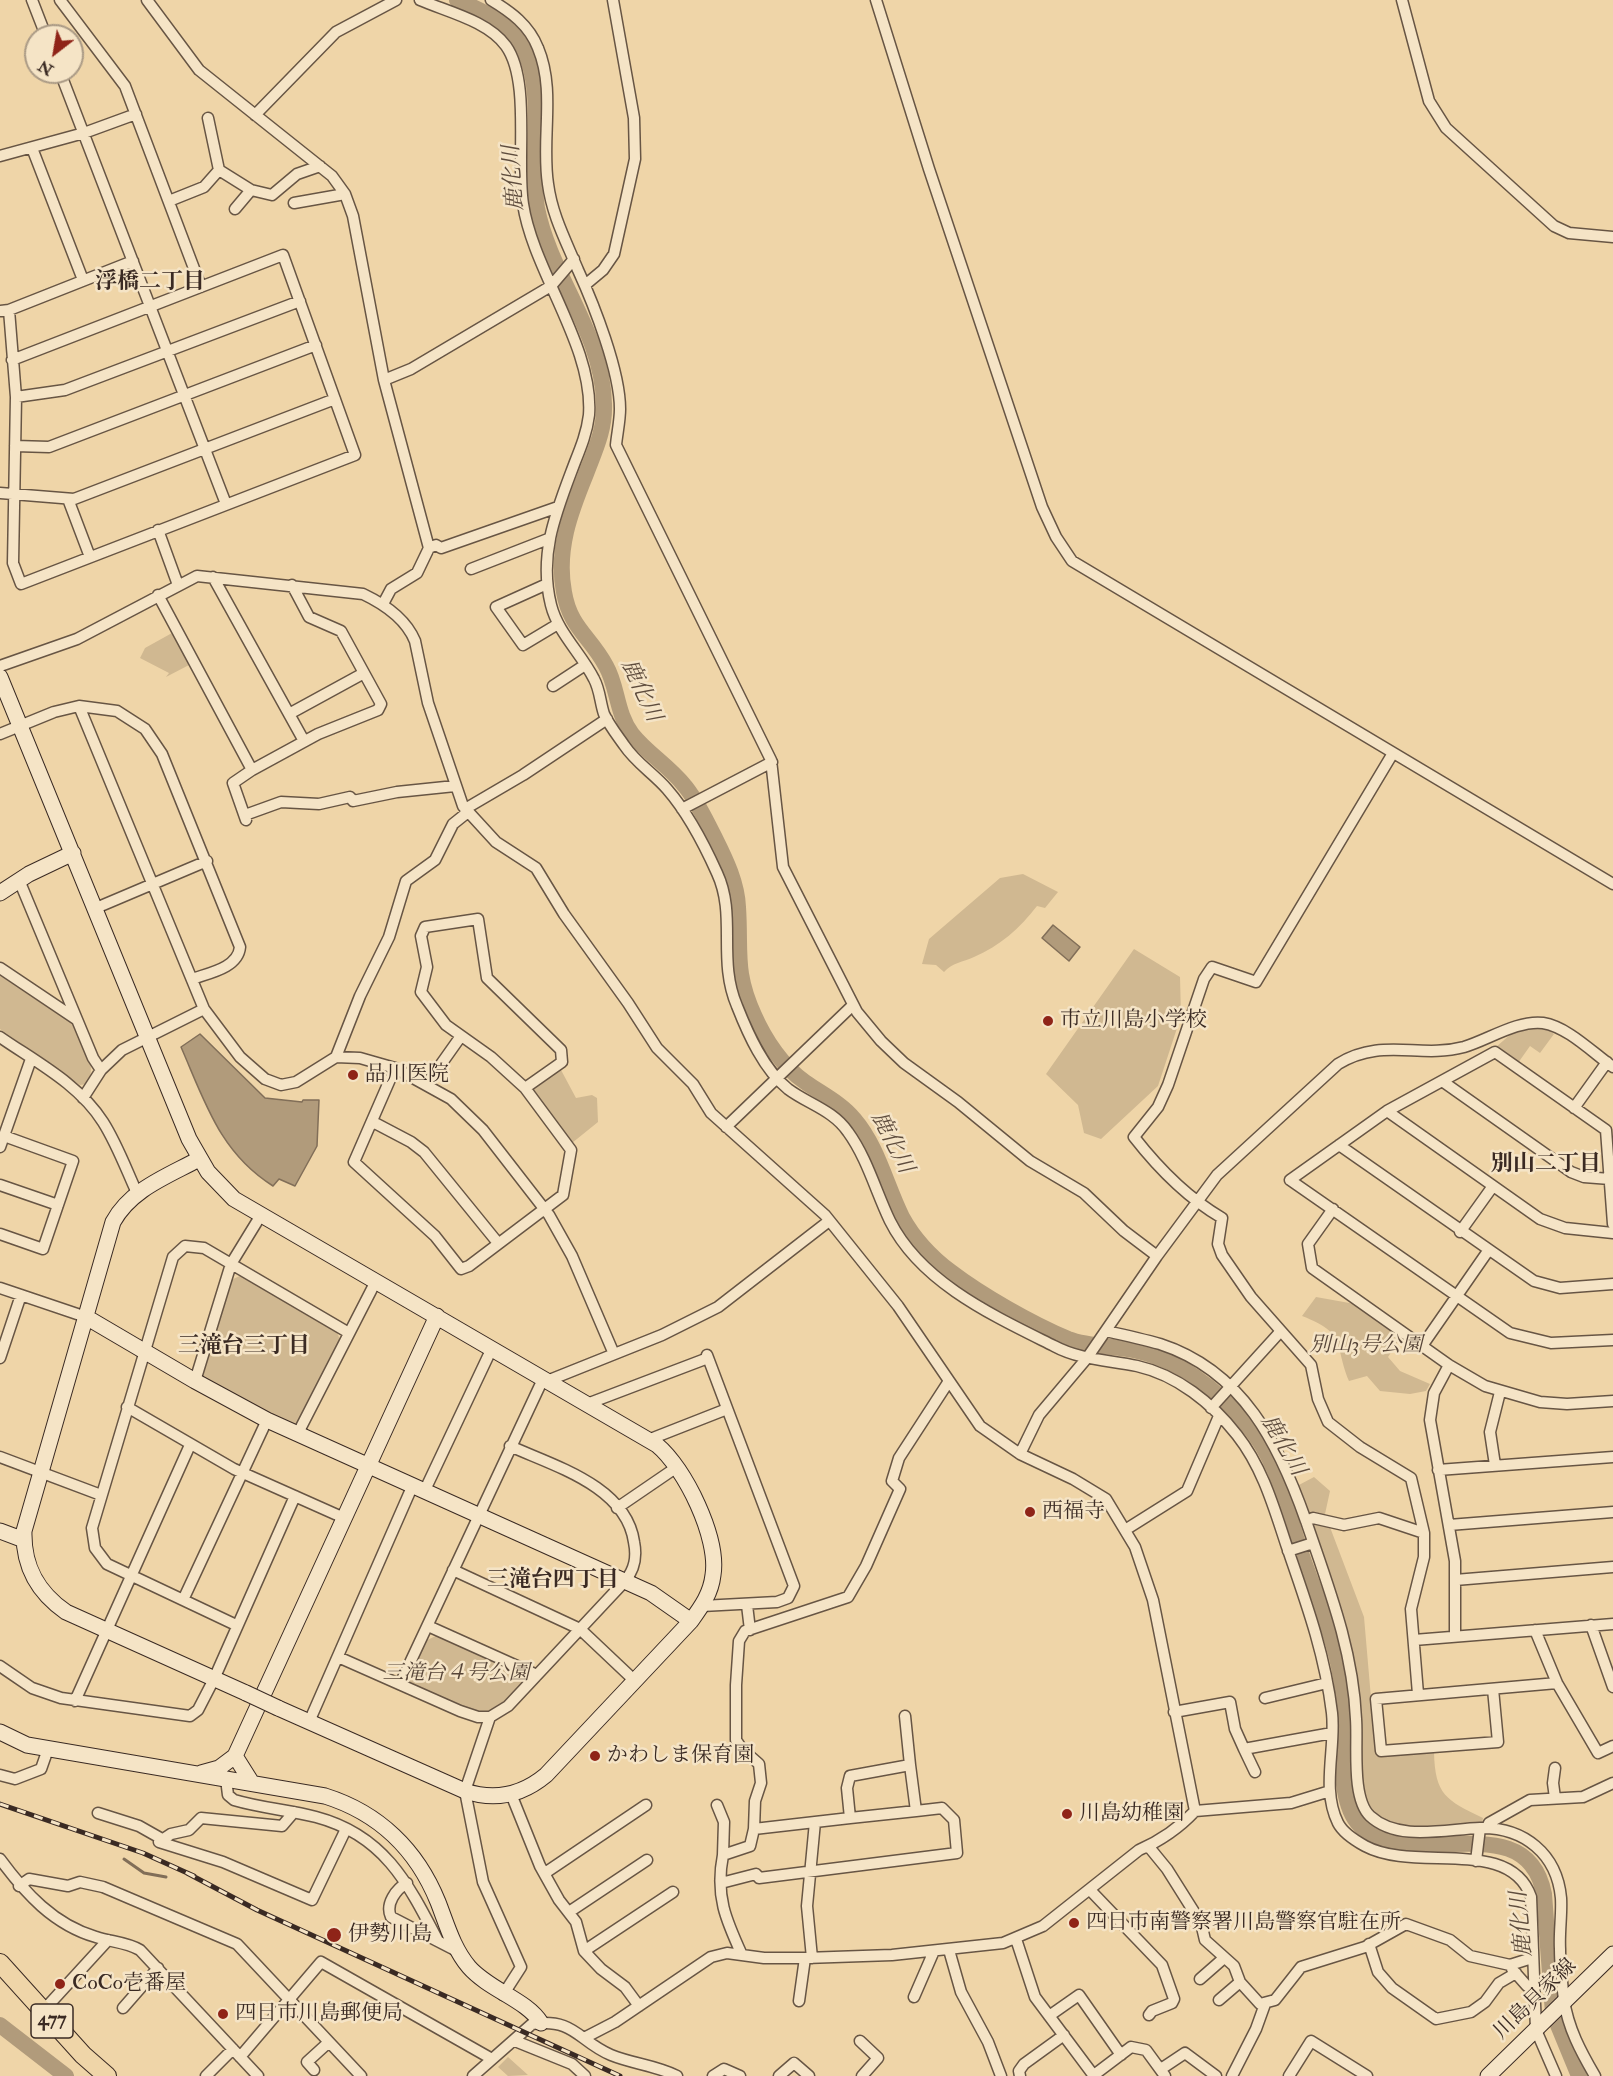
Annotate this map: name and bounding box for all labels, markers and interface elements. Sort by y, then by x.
north arrow [24,24,84,84]
text: N [34,55,57,80]
water label: 鹿化川 [500,144,530,212]
district label: 浮橋二丁目 [95,270,205,296]
water label: 鹿化川 [614,656,666,726]
place label: 市立川島小学校 [1060,1008,1207,1034]
marker: 市立川島小学校 [1041,1014,1055,1028]
place label: 品川医院 [365,1062,449,1088]
marker: 品川医院 [346,1068,360,1082]
water label: 鹿化川 [864,1108,918,1178]
district label: 別山二丁目 [1491,1152,1601,1178]
park label: 別山3号公園 [1309,1333,1423,1359]
district label: 三滝台三丁目 [178,1334,310,1360]
water label: 鹿化川 [1254,1411,1310,1481]
place label: 西福寺 [1042,1499,1105,1525]
marker: 西福寺 [1023,1505,1037,1519]
district label: 三滝台四丁目 [487,1568,619,1594]
park label: 三滝台４号公園 [383,1661,529,1687]
place label: かわしま保育園 [607,1743,754,1769]
marker: かわしま保育園 [588,1749,602,1763]
place label: 川島幼稚園 [1079,1801,1184,1827]
marker: 川島幼稚園 [1060,1807,1074,1821]
water label: 鹿化川 [1507,1890,1539,1958]
place label: 四日市南警察署川島警察官駐在所 [1086,1910,1401,1936]
marker: 四日市南警察署川島警察官駐在所 [1067,1916,1081,1930]
place label: 伊勢川島 [348,1922,432,1948]
marker: 伊勢川島 [325,1926,343,1944]
street label: 川島貝家線 [1489,1954,1583,2046]
place label: CoCo壱番屋 [72,1971,186,1997]
marker: CoCo壱番屋 [53,1977,67,1991]
place label: 四日市川島郵便局 [235,2001,403,2027]
road number: 477 [31,2004,73,2038]
marker: 四日市川島郵便局 [216,2007,230,2021]

